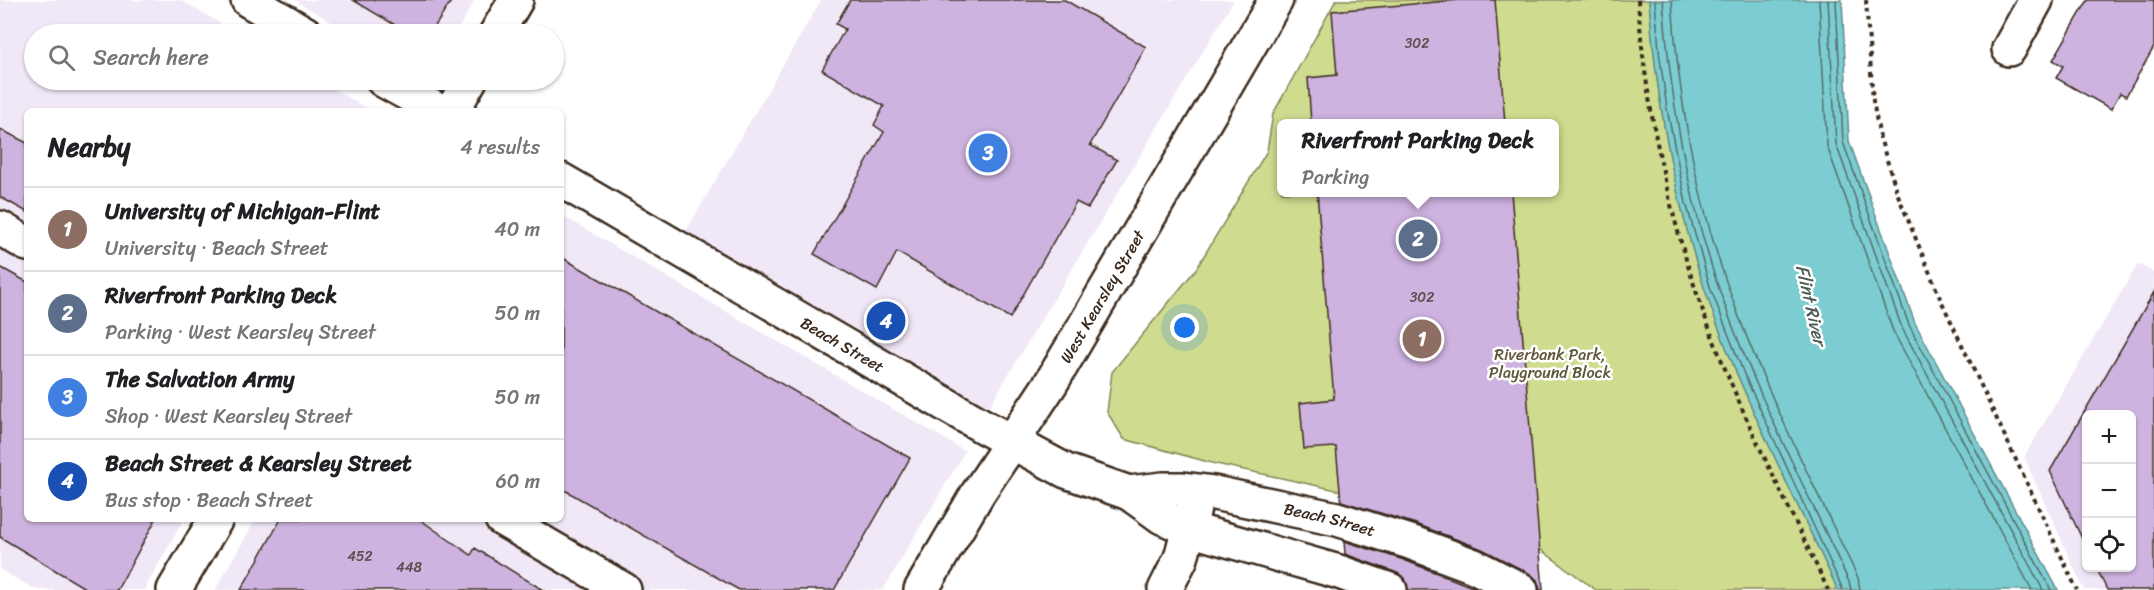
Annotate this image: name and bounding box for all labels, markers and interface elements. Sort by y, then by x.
search box [24,24,564,90]
house number: 302 [1405,31,1429,56]
text: Search here [93,38,209,77]
icon: search [45,41,78,74]
popup [1277,119,1559,197]
text: Riverfront Parking Deck [1302,121,1534,160]
text: Nearby [48,124,130,170]
text: 4 results [460,130,540,165]
pin: 3 [968,130,1008,176]
text: Parking [1302,160,1369,195]
text: University of Michigan-Flint [105,192,380,231]
text: 1 [63,212,72,247]
text: 40 m [494,212,540,247]
pin: 2 [1398,216,1438,262]
street label: West Kearsley Street [1051,224,1153,369]
text: University · Beach Street [105,231,329,266]
water label: Flint River [1786,262,1837,352]
text: Riverfront Parking Deck [105,276,337,315]
house number: 302 [1410,285,1434,310]
text: 2 [62,296,73,331]
text: 50 m [495,296,540,331]
pin: 4 [866,298,906,344]
street label: Beach Street [795,308,890,380]
your location [1170,313,1199,342]
text: Parking · West Kearsley Street [105,315,376,350]
pin: 1 [1402,316,1442,362]
park label: Riverbank Park, Playground Block [1489,340,1611,387]
text: The Salvation Army [105,360,294,399]
text: 3 [62,380,73,415]
text: 50 m [495,380,540,415]
text: Shop · West Kearsley Street [105,399,352,434]
map controls [2082,410,2136,572]
button: + [2082,410,2136,464]
text: Beach Street & Kearsley Street [105,444,412,483]
text: 4 [61,464,74,499]
text: 60 m [495,464,540,499]
button: − [2082,464,2136,518]
text: Bus stop · Beach Street [105,483,313,518]
street label: Beach Street [1281,494,1379,545]
button: locate [2082,518,2136,572]
house number: 452 [347,544,373,569]
house number: 448 [396,555,423,580]

